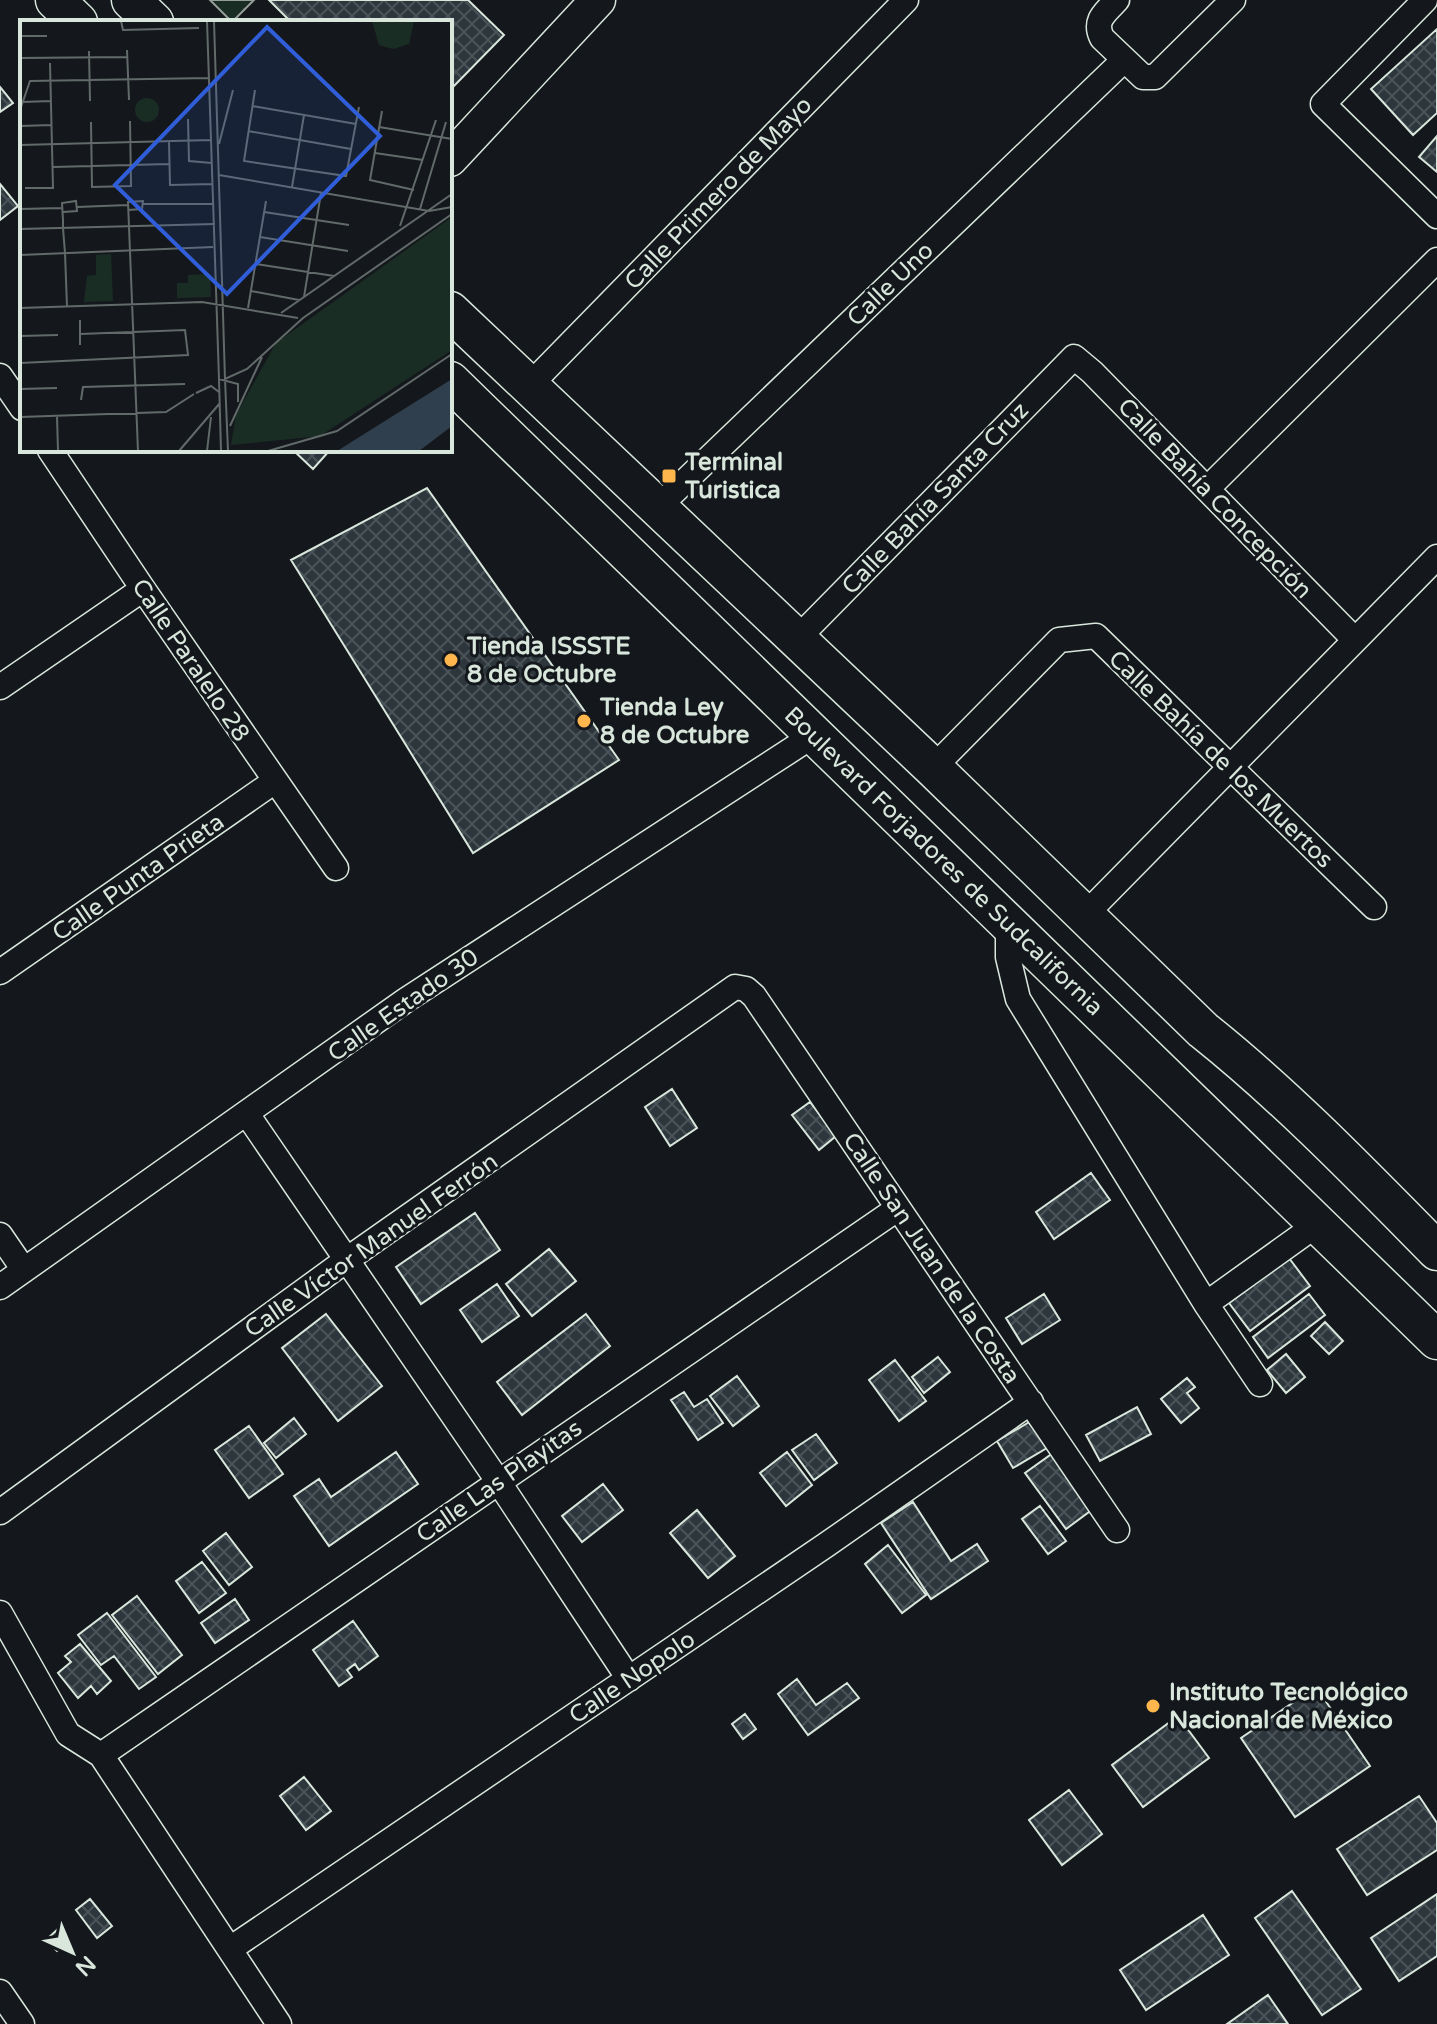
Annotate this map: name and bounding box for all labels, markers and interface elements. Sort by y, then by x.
inset map [20,20,452,452]
street label: Calle Primero de Mayo [619,91,818,296]
street label: Calle Uno [841,236,940,333]
street label: Calle Bahía Concepción [1111,392,1318,605]
street label: Calle Bahía Santa Cruz [836,396,1035,601]
place label: Terminal Turistica [684,448,783,505]
marker: Terminal Turistica [660,467,678,485]
street label: Calle Paralelo 28 [125,573,256,747]
place label: Tienda ISSSTE 8 de Octubre [466,632,631,689]
street label: Calle Bahía de los Muertos [1102,644,1339,874]
marker: Tienda ISSSTE 8 de Octubre [442,651,460,669]
place label: Tienda Ley 8 de Octubre [599,693,750,750]
street label: Boulevard Forjadores de Sudcalifornia [778,701,1109,1022]
marker: Tienda Ley 8 de Octubre [575,712,593,730]
street label: Calle Punta Prieta [47,807,230,948]
street label: Calle Estado 30 [322,943,484,1068]
street label: Calle San Juan de la Costa [837,1127,1027,1389]
street label: Calle Víctor Manuel Ferrón [239,1147,503,1344]
street label: Calle Las Playitas [411,1414,588,1549]
street label: Calle Nopolo [564,1625,701,1730]
place label: Instituto Tecnológico Nacional de México [1169,1678,1408,1735]
marker: Instituto Tecnológico Nacional de México [1144,1697,1162,1715]
north arrow [32,1912,112,1992]
text: N [70,1950,101,1981]

